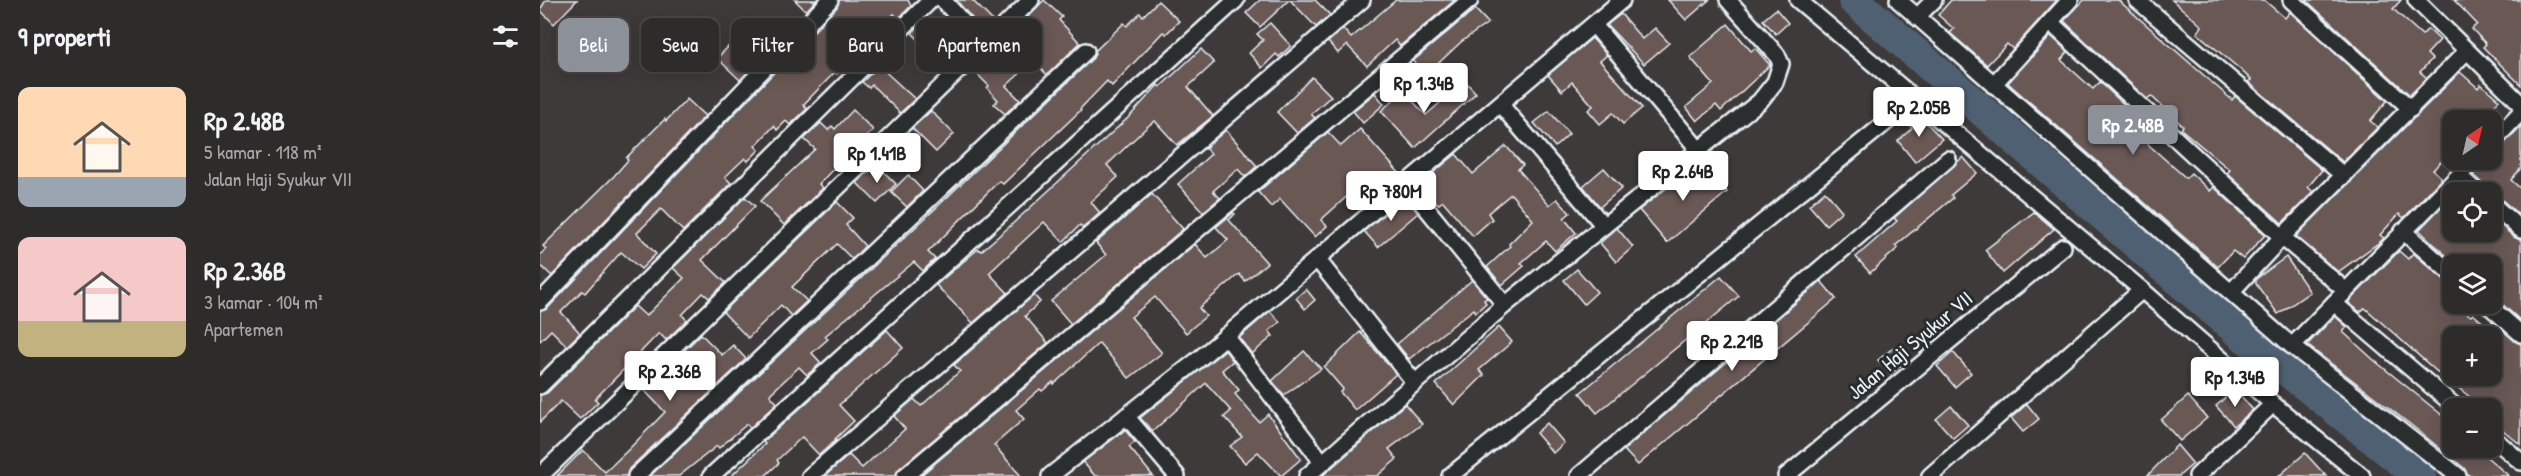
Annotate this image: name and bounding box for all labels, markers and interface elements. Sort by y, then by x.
chip: Beli [558,18,629,72]
chip: Sewa [641,18,719,72]
chip: Filter [731,18,815,72]
chip: Baru [827,18,904,72]
chip: Apartemen [916,18,1042,72]
text: 9 properti [18,19,111,54]
icon: filters [489,20,522,53]
pin: Rp 1.34B [1362,63,1486,114]
text: Rp 1.34B [1394,69,1454,96]
pin: Rp 2.05B [1857,87,1981,138]
text: Rp 2.05B [1887,93,1951,120]
text: Rp 2.48B [204,103,285,138]
pin: Rp 2.48B [2071,105,2195,156]
north arrow [2442,110,2502,170]
map controls [2442,110,2502,458]
icon: home [66,111,138,183]
text: Rp 2.48B [2102,111,2164,138]
pin: Rp 1.41B [815,133,939,184]
text: 5 kamar · 118 m² [204,138,322,165]
text: Rp 1.41B [848,139,906,166]
pin: Rp 2.64B [1621,151,1745,202]
text: Rp 2.64B [1652,157,1714,184]
text: Jalan Haji Syukur VII [204,165,352,192]
pin: Rp 780M [1336,171,1446,222]
text: Rp 780M [1360,177,1422,204]
button: locate [2442,182,2502,242]
text: Rp 2.36B [204,253,286,288]
button: layers [2442,254,2502,314]
icon: home [66,261,138,333]
street label: Jalan Haji Syukur VII [1841,284,1979,406]
text: 3 kamar · 104 m² [204,288,323,315]
text: Apartemen [204,315,283,342]
pin: Rp 2.21B [1670,321,1794,372]
button: + [2442,326,2502,386]
text: Rp 2.21B [1701,327,1763,354]
pin: Rp 2.36B [608,351,732,402]
text: Rp 2.36B [639,357,701,384]
pin: Rp 1.34B [2173,357,2297,408]
text: Rp 1.34B [2205,363,2265,390]
button: − [2442,398,2502,458]

